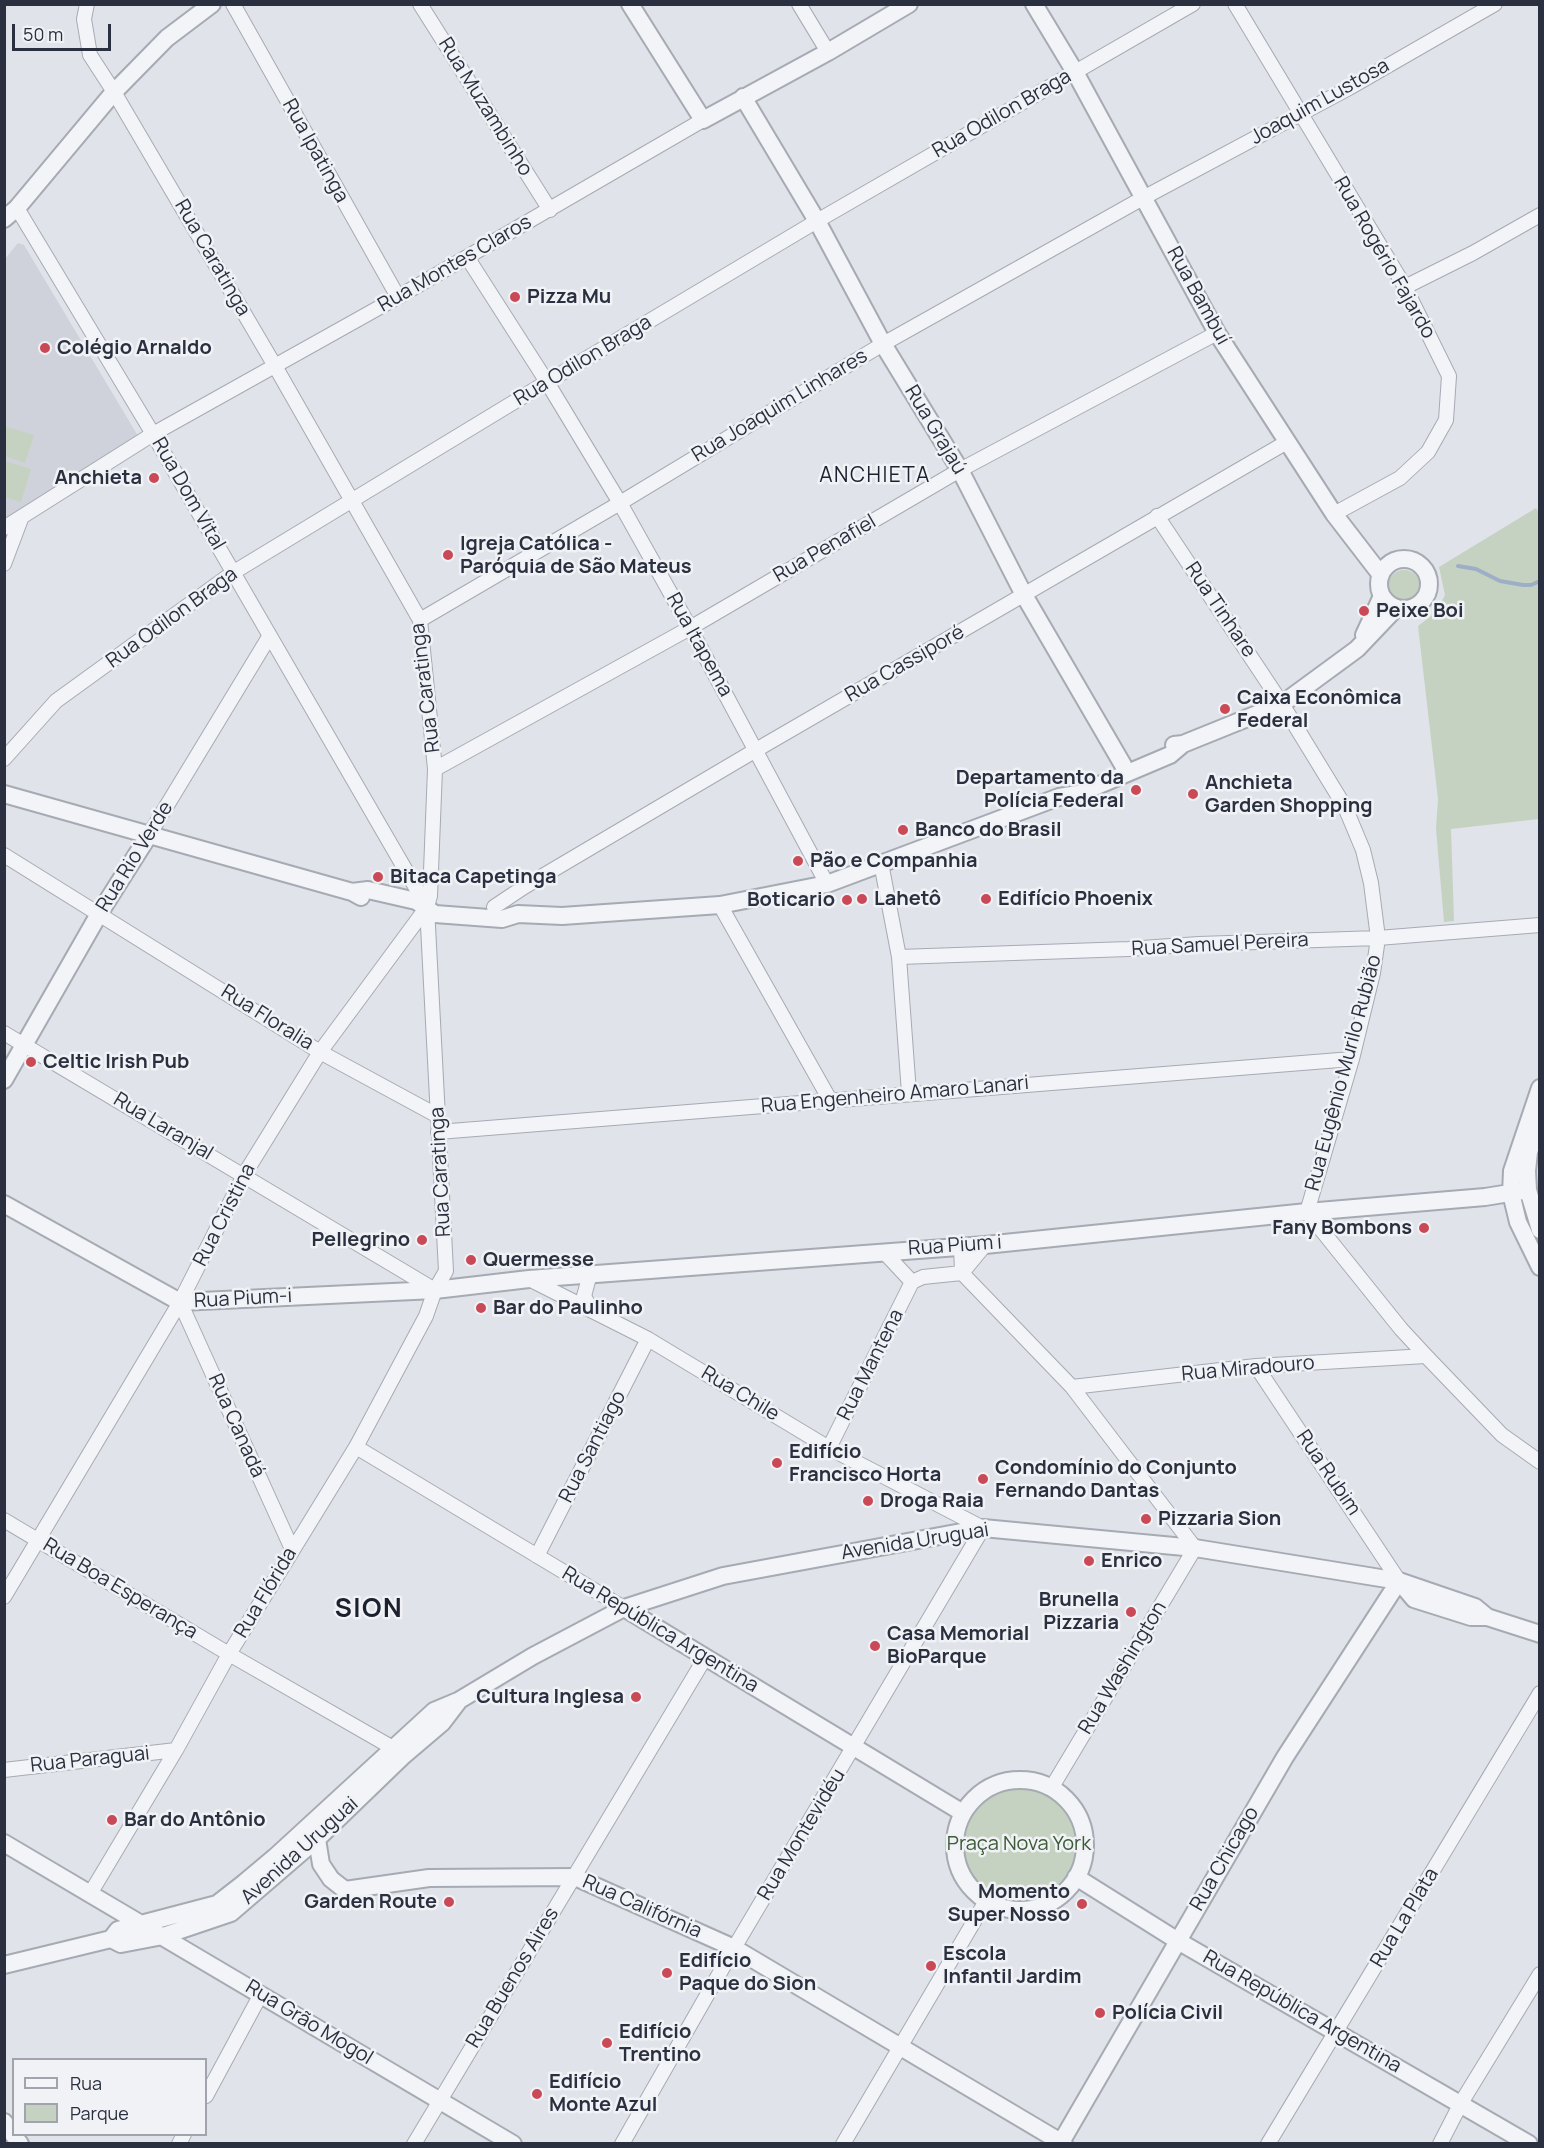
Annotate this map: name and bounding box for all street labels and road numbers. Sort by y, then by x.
street label: Rua Muzambinho [433,33,537,181]
street label: Joaquim Lustosa [1246,54,1394,150]
street label: Rua Odilon Braga [928,65,1076,163]
street label: Rua Ipatinga [277,95,353,207]
street label: Rua Rogério Fajardo [1328,173,1440,343]
street label: Rua Caratinga [169,196,255,320]
street label: Rua Montes Claros [374,210,536,318]
street label: Rua Bambuí [1161,243,1235,349]
street label: Rua Odilon Braga [510,311,656,411]
street label: Rua Joaquim Linhares [688,344,872,468]
street label: Rua Grajaú [899,381,971,479]
street label: Rua Dom Vital [146,433,230,555]
street label: Rua Penafiel [769,510,881,588]
street label: Rua Tinhare [1179,558,1261,662]
street label: Rua Odilon Braga [102,562,242,674]
street label: Rua Itapema [661,589,737,701]
street label: Rua Cassiporé [841,620,969,708]
street label: Rua Caratinga [406,622,446,754]
street label: Rua Rio Verde [91,797,179,917]
street label: Rua Samuel Pereira [1131,928,1309,962]
street label: Rua Eugênio Murilo Rubião [1301,952,1387,1194]
street label: Rua Floralia [216,980,318,1056]
street label: Rua Engenheiro Amaro Lanari [760,1071,1030,1119]
street label: Rua Laranjal [109,1088,217,1166]
street label: Rua Caratinga [426,1106,456,1238]
street label: Rua Cristina [189,1160,261,1270]
street label: Rua Pium i [907,1231,1003,1261]
street label: Rua Pium-i [193,1284,293,1314]
street label: Rua Mantena [833,1305,909,1425]
street label: Rua Miradouro [1181,1351,1315,1387]
street label: Rua Chile [697,1361,783,1427]
street label: Rua Canadá [202,1370,270,1482]
street label: Rua Santiago [555,1387,631,1507]
street label: Rua Rubim [1291,1426,1365,1520]
street label: Avenida Uruguai [839,1518,991,1566]
street label: Rua Boa Esperança [38,1533,202,1645]
street label: Rua Flórida [230,1544,302,1642]
street label: Rua República Argentina [557,1562,763,1698]
street label: Rua Washington [1074,1597,1172,1739]
street label: Rua Paraguai [29,1742,151,1778]
street label: Rua Montevidéu [753,1765,851,1905]
street label: Avenida Uruguai [237,1792,363,1910]
street label: Rua Chicago [1186,1803,1264,1915]
street label: Rua La Plata [1366,1864,1444,1972]
street label: Rua Califórnia [579,1870,705,1944]
street label: Rua Buenos Aires [462,1903,564,2053]
street label: Rua República Argentina [1199,1945,1405,2079]
street label: Rua Grão Mogol [241,1976,377,2070]

